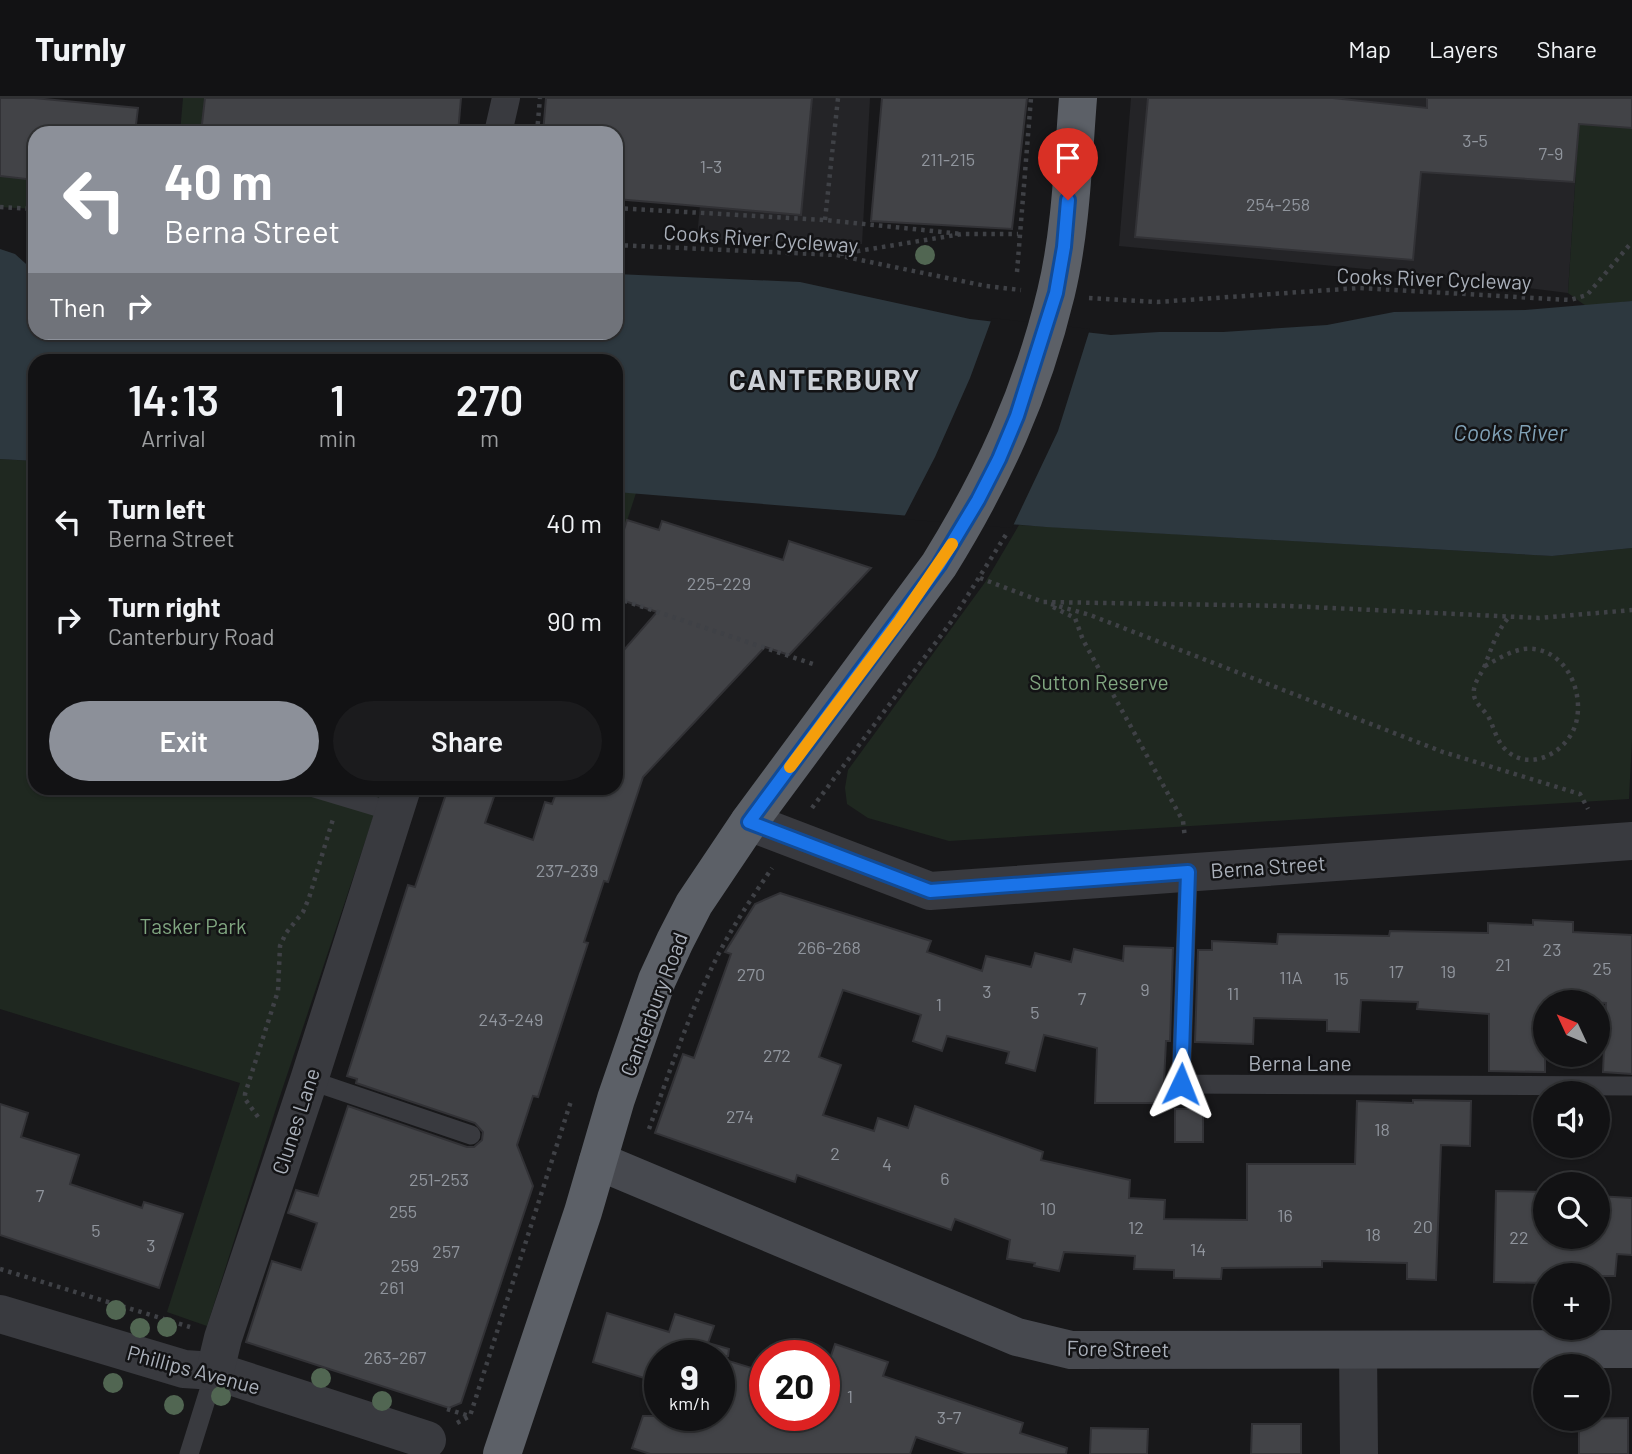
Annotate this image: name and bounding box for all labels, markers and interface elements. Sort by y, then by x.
text: Turnly [35,28,126,68]
text: Map [1348,34,1391,63]
text: Layers [1429,34,1498,63]
text: Share [1536,34,1597,63]
pin [1038,128,1098,200]
house number: 3-5 [1462,129,1488,151]
icon: arrive [1049,139,1087,177]
house number: 7-9 [1539,142,1563,164]
house number: 211-215 [921,148,975,170]
text: 40 m [164,151,272,210]
icon: left [49,154,140,245]
house number: 1-3 [700,155,722,177]
house number: 254-258 [1246,193,1310,215]
text: Berna Street [164,211,340,249]
street label: Cooks River Cycleway [663,219,860,257]
street label: Cooks River Cycleway [1336,262,1532,294]
icon: right [120,287,158,325]
text: Then [49,291,106,322]
district label: CANTERBURY [729,362,921,396]
text: 14:13 [128,374,219,424]
text: 1 [330,374,345,424]
text: 270 [456,374,523,424]
water label: Cooks River [1453,418,1568,446]
text: Arrival [141,424,206,452]
text: min [319,424,356,452]
text: m [480,424,499,452]
text: Turn left [108,493,206,524]
icon: left [49,503,87,541]
text: 40 m [546,507,602,538]
text: Berna Street [108,524,235,552]
house number: 225-229 [687,572,751,594]
text: Turn right [108,591,221,622]
icon: right [49,601,87,639]
text: 90 m [547,605,602,636]
text: Canterbury Road [108,622,275,650]
park label: Sutton Reserve [1029,669,1169,694]
button: Exit [49,701,319,781]
button: Share [333,701,602,781]
street label: Berna Street [1209,849,1327,883]
house number: 237-239 [536,859,598,881]
park label: Tasker Park [140,913,246,938]
street label: Canterbury Road [614,929,692,1079]
house number: 266-268 [797,936,861,958]
house number: 23 [1543,938,1561,960]
house number: 21 [1495,953,1511,975]
house number: 25 [1593,957,1611,979]
house number: 17 [1389,960,1404,982]
house number: 19 [1440,960,1456,982]
house number: 270 [737,963,765,985]
house number: 11A [1279,966,1303,988]
house number: 15 [1333,967,1349,989]
house number: 9 [1140,978,1150,1000]
house number: 3 [982,980,992,1002]
house number: 11 [1227,982,1239,1004]
house number: 7 [1078,987,1087,1009]
north arrow [1533,990,1610,1068]
map controls [1533,990,1610,1431]
house number: 1 [936,993,942,1015]
house number: 5 [1030,1001,1040,1023]
house number: 243-249 [479,1008,543,1030]
house number: 272 [763,1044,791,1066]
position arrow [1144,1047,1218,1121]
street label: Berna Lane [1248,1050,1352,1075]
street label: Clunes Lane [266,1065,324,1177]
button: sound [1533,1081,1610,1158]
house number: 274 [726,1105,754,1127]
house number: 18 [1374,1118,1390,1140]
house number: 2 [830,1142,840,1164]
house number: 4 [882,1153,892,1175]
house number: 6 [940,1167,950,1189]
house number: 251-253 [409,1168,469,1190]
button: search [1533,1172,1610,1249]
house number: 7 [36,1184,45,1206]
house number: 10 [1040,1197,1056,1219]
house number: 255 [389,1200,417,1222]
house number: 16 [1277,1204,1293,1226]
house number: 20 [1413,1215,1433,1237]
house number: 12 [1128,1216,1144,1238]
house number: 5 [91,1219,101,1241]
house number: 18 [1365,1223,1381,1245]
house number: 22 [1509,1226,1529,1248]
house number: 3 [146,1234,156,1256]
house number: 14 [1190,1238,1206,1260]
house number: 257 [432,1240,460,1262]
house number: 259 [391,1254,419,1276]
button: + [1533,1263,1610,1340]
house number: 261 [380,1276,404,1298]
street label: Fore Street [1066,1335,1170,1361]
street label: Phillips Avenue [125,1339,263,1399]
speed limit sign: 20 [749,1340,840,1431]
house number: 263-267 [364,1346,427,1368]
button: − [1533,1354,1610,1431]
text: 9 [680,1355,699,1397]
house number: 1 [847,1385,853,1407]
text: km/h [669,1392,710,1414]
house number: 3-7 [937,1406,962,1428]

